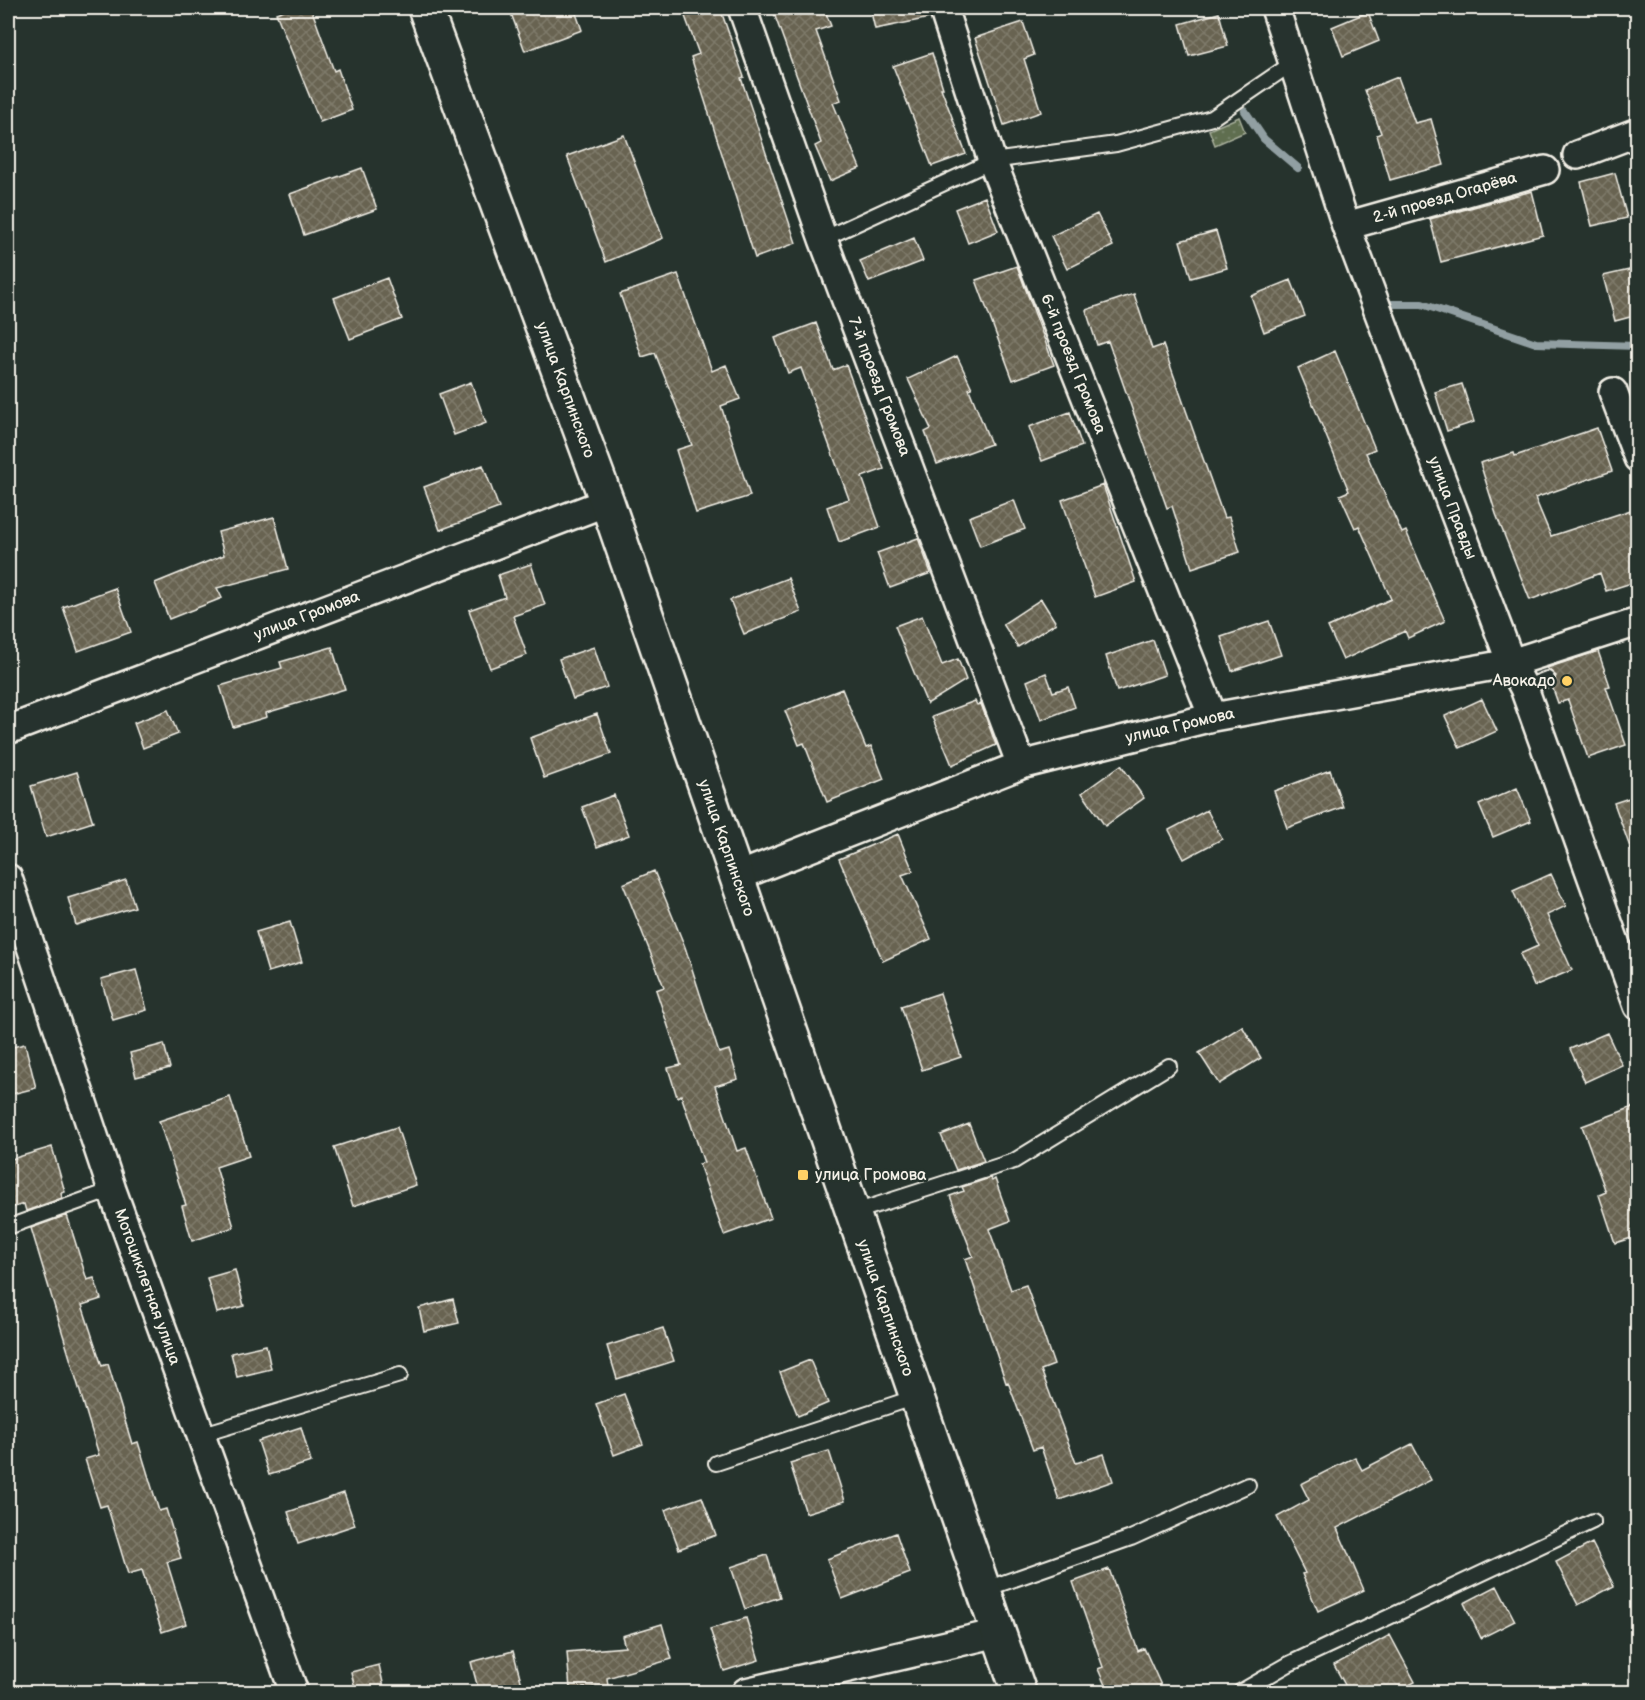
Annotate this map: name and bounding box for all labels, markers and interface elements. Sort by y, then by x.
street label: 2-й проезд Огарёва [1371,168,1520,228]
street label: 6-й проезд Громова [1036,291,1110,437]
street label: 7-й проезд Громова [844,315,914,460]
street label: улица Карпинского [532,319,598,461]
street label: улица Правды [1424,454,1480,562]
street label: улица Громова [252,587,363,645]
place label: Авокадо [1492,672,1555,691]
marker: Авокадо [1560,674,1574,688]
street label: улица Громова [1124,704,1237,748]
street label: улица Карпинского [694,777,758,919]
place label: улица Громова [815,1166,927,1185]
marker: улица Громова [796,1168,810,1182]
street label: Мотоциклетная улица [110,1206,184,1368]
street label: улица Карпинского [853,1237,917,1379]

